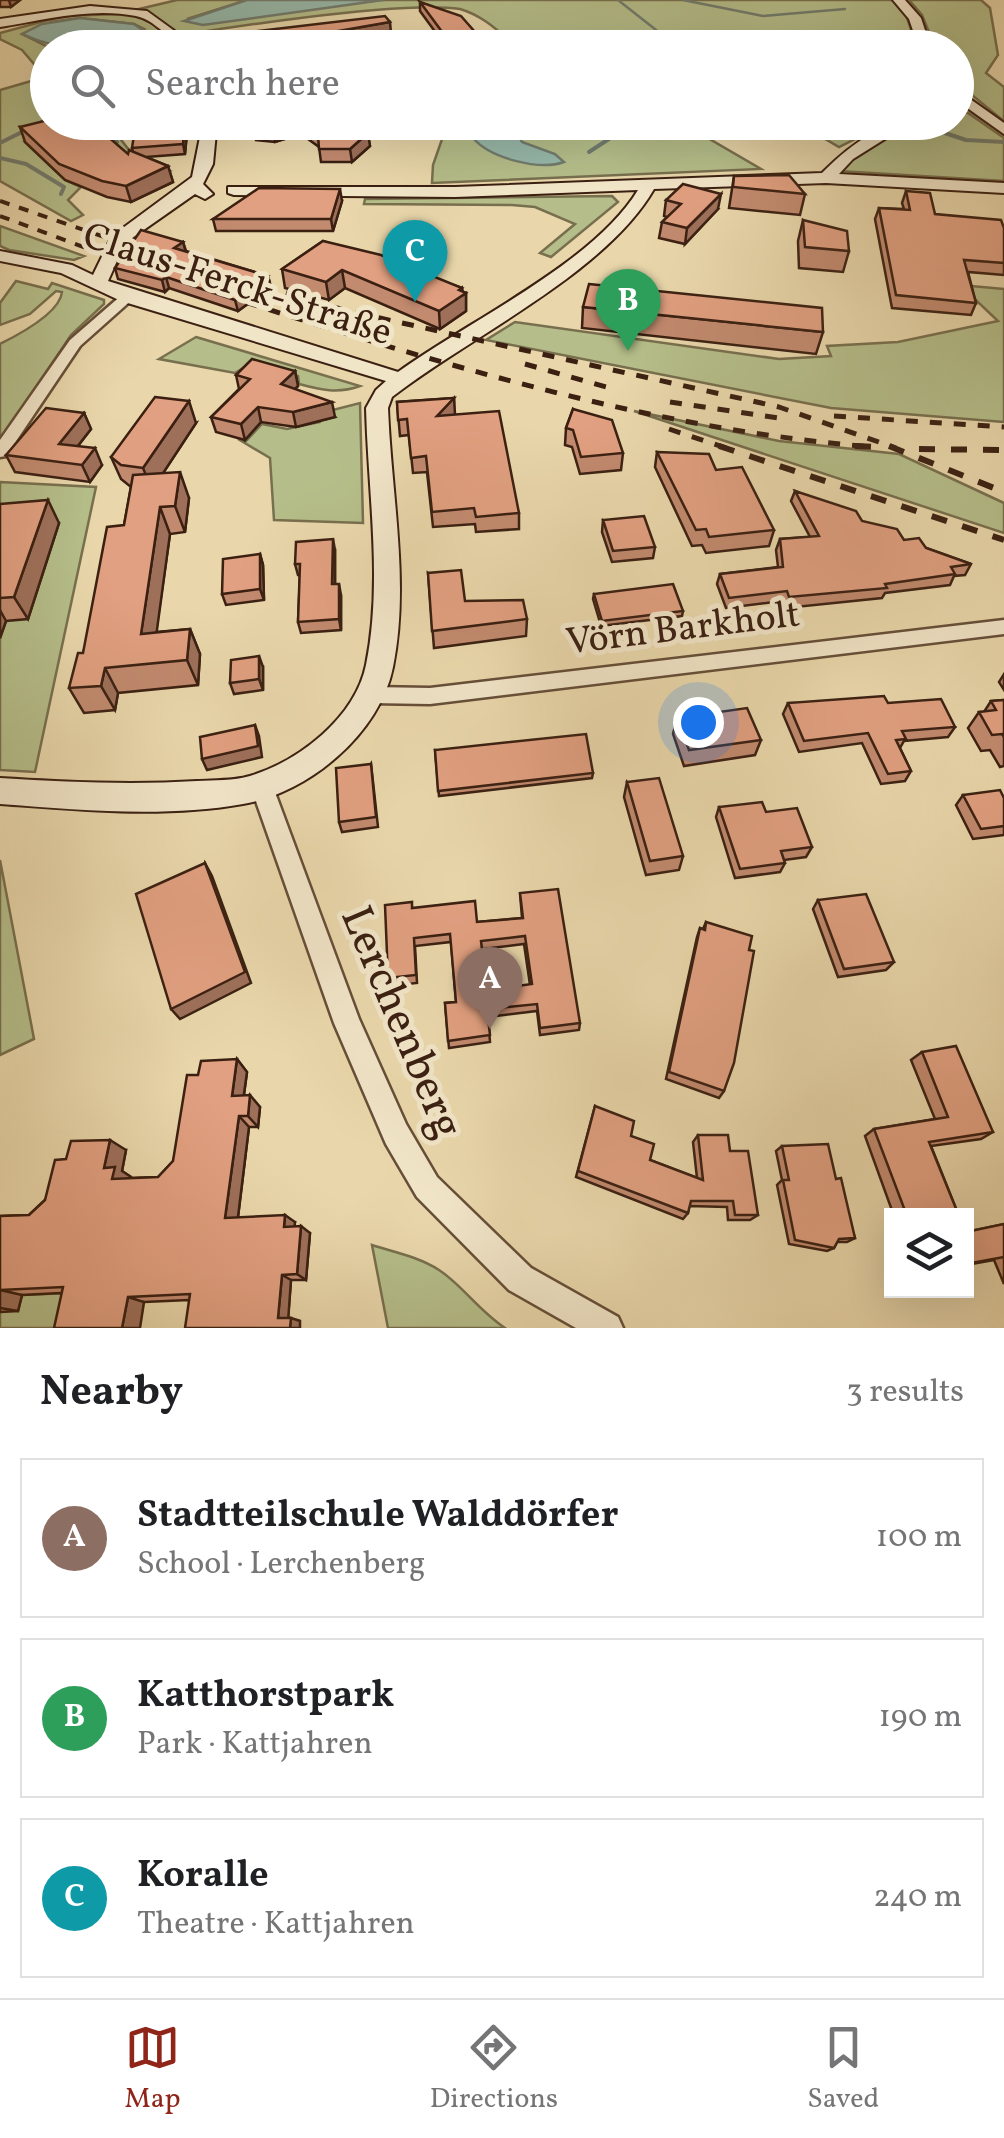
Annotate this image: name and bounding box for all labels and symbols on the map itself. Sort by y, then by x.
street label: Claus-Ferck-Straße [76,211,398,361]
pin: C [382,220,448,302]
pin: B [596,268,660,351]
street label: Vörn Barkholt [563,589,803,671]
your location [673,697,724,748]
street label: Lerchenberg [323,897,477,1149]
pin: A [458,946,522,1029]

